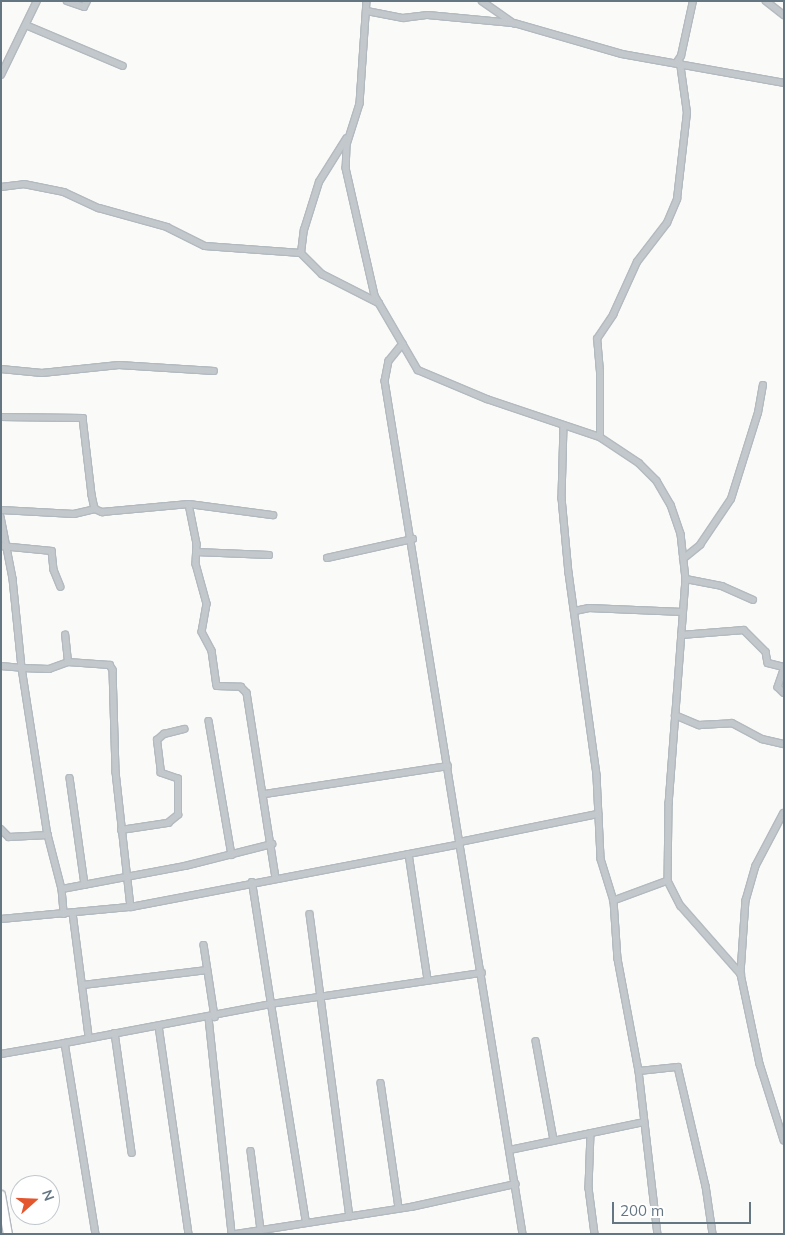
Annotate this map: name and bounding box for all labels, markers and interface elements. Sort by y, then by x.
north arrow [10,1175,60,1225]
text: N [38,1187,58,1203]
scale bar [615,1192,754,1224]
text: 200 m [620,1201,664,1220]

